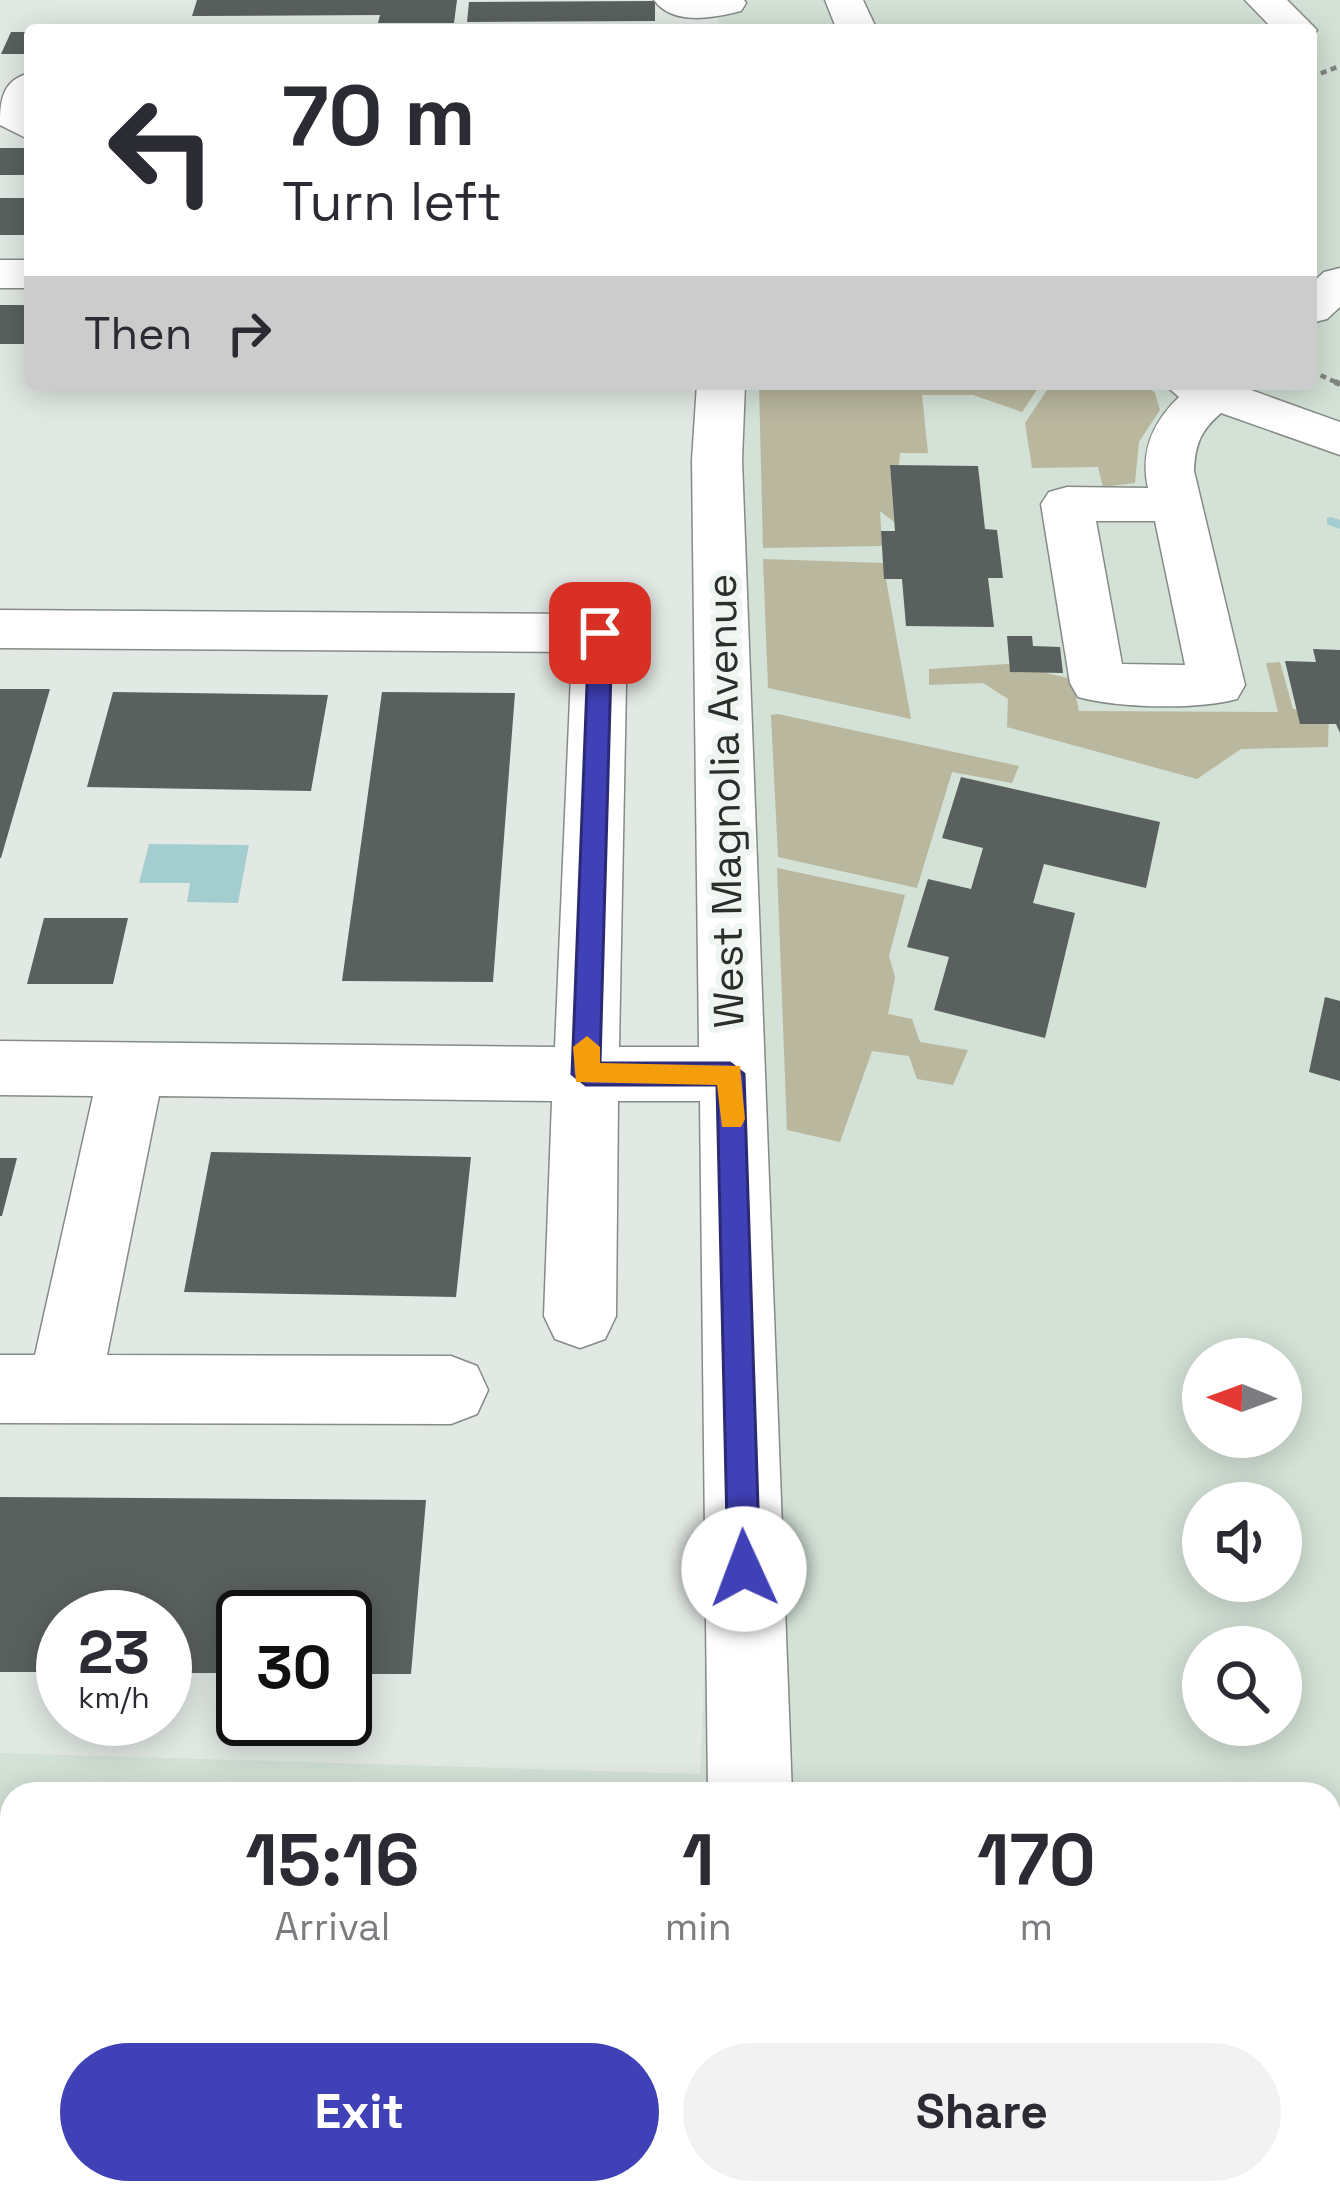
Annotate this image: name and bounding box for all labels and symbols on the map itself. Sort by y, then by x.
street label: West Magnolia Avenue [695,573,755,1029]
pin [549,582,651,684]
north arrow [1182,1338,1302,1458]
position arrow [681,1506,807,1632]
speed limit sign: 30 [216,1590,372,1746]

